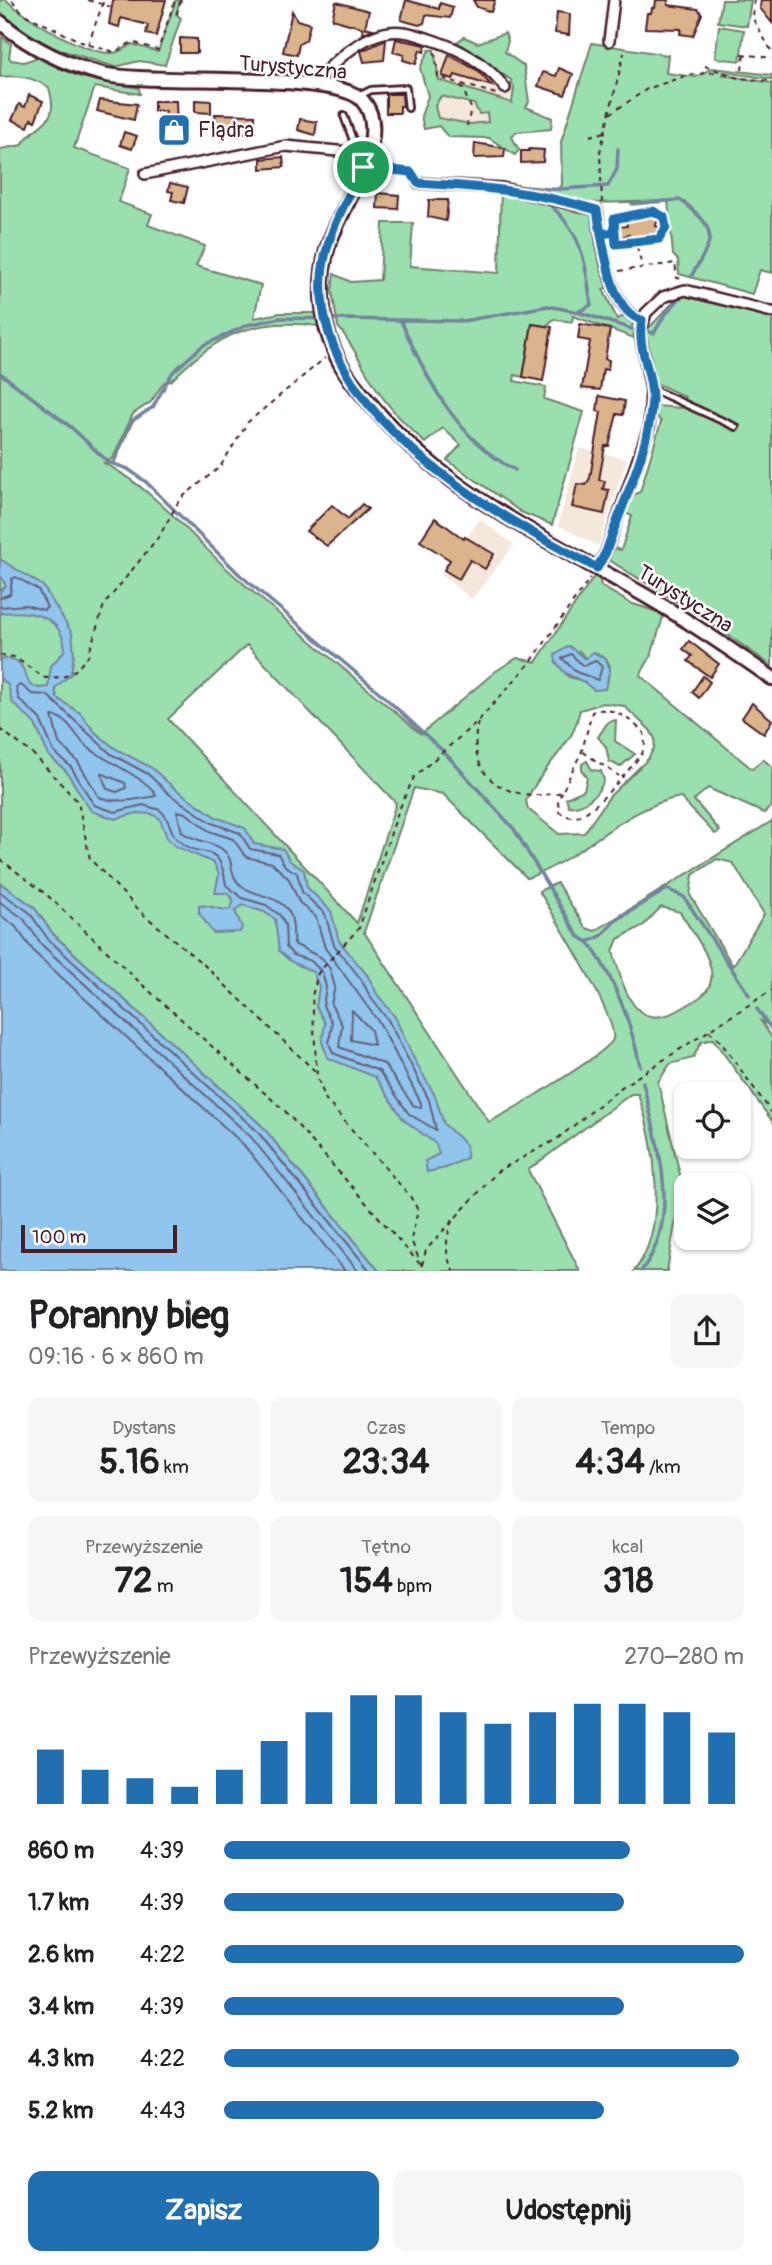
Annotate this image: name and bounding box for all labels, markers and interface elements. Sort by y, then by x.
street label: Turystyczna [238,50,348,86]
shop icon: Flądra [155,111,193,149]
place label: Flądra [198,117,254,144]
pin [333,137,393,197]
icon: arrive [344,148,382,186]
street label: Turystyczna [632,559,738,639]
map controls [674,1082,751,1250]
button: locate [674,1082,751,1159]
button: layers [674,1173,751,1250]
scale bar [21,1222,177,1254]
text: 100 m [32,1225,86,1249]
text: Poranny bieg [28,1292,229,1340]
button: share [670,1294,744,1368]
text: 09:16 · 6 × 860 m [28,1342,204,1371]
text: Dystans [112,1416,176,1440]
text: Czas [367,1416,405,1440]
text: Tempo [601,1416,655,1440]
text: 5.16 [99,1440,160,1484]
text: 23:34 [342,1440,430,1484]
text: 4:34 [575,1440,645,1484]
text: km [160,1455,189,1479]
text: /km [645,1455,681,1479]
text: Przewyższenie [85,1535,203,1559]
text: Tętno [361,1535,411,1559]
text: kcal [613,1535,643,1559]
text: 72 [114,1559,153,1603]
text: 154 [340,1559,393,1603]
text: 318 [603,1559,653,1603]
text: m [153,1574,174,1598]
text: bpm [393,1574,432,1598]
text: Przewyższenie [28,1642,171,1671]
text: 270–280 m [624,1642,744,1671]
text: 860 m [28,1836,94,1865]
text: 4:39 [140,1836,184,1865]
text: 1.7 km [28,1888,89,1917]
text: 4:39 [140,1888,184,1917]
text: 2.6 km [28,1940,94,1969]
text: 4:22 [140,1940,185,1969]
text: 3.4 km [28,1992,94,2021]
text: 4:39 [140,1992,184,2021]
text: 4.3 km [28,2044,94,2073]
text: 4:22 [140,2044,185,2073]
text: 5.2 km [28,2096,93,2125]
text: 4:43 [140,2096,186,2125]
button: Zapisz [28,2171,379,2251]
button: Udostępnij [393,2171,744,2251]

